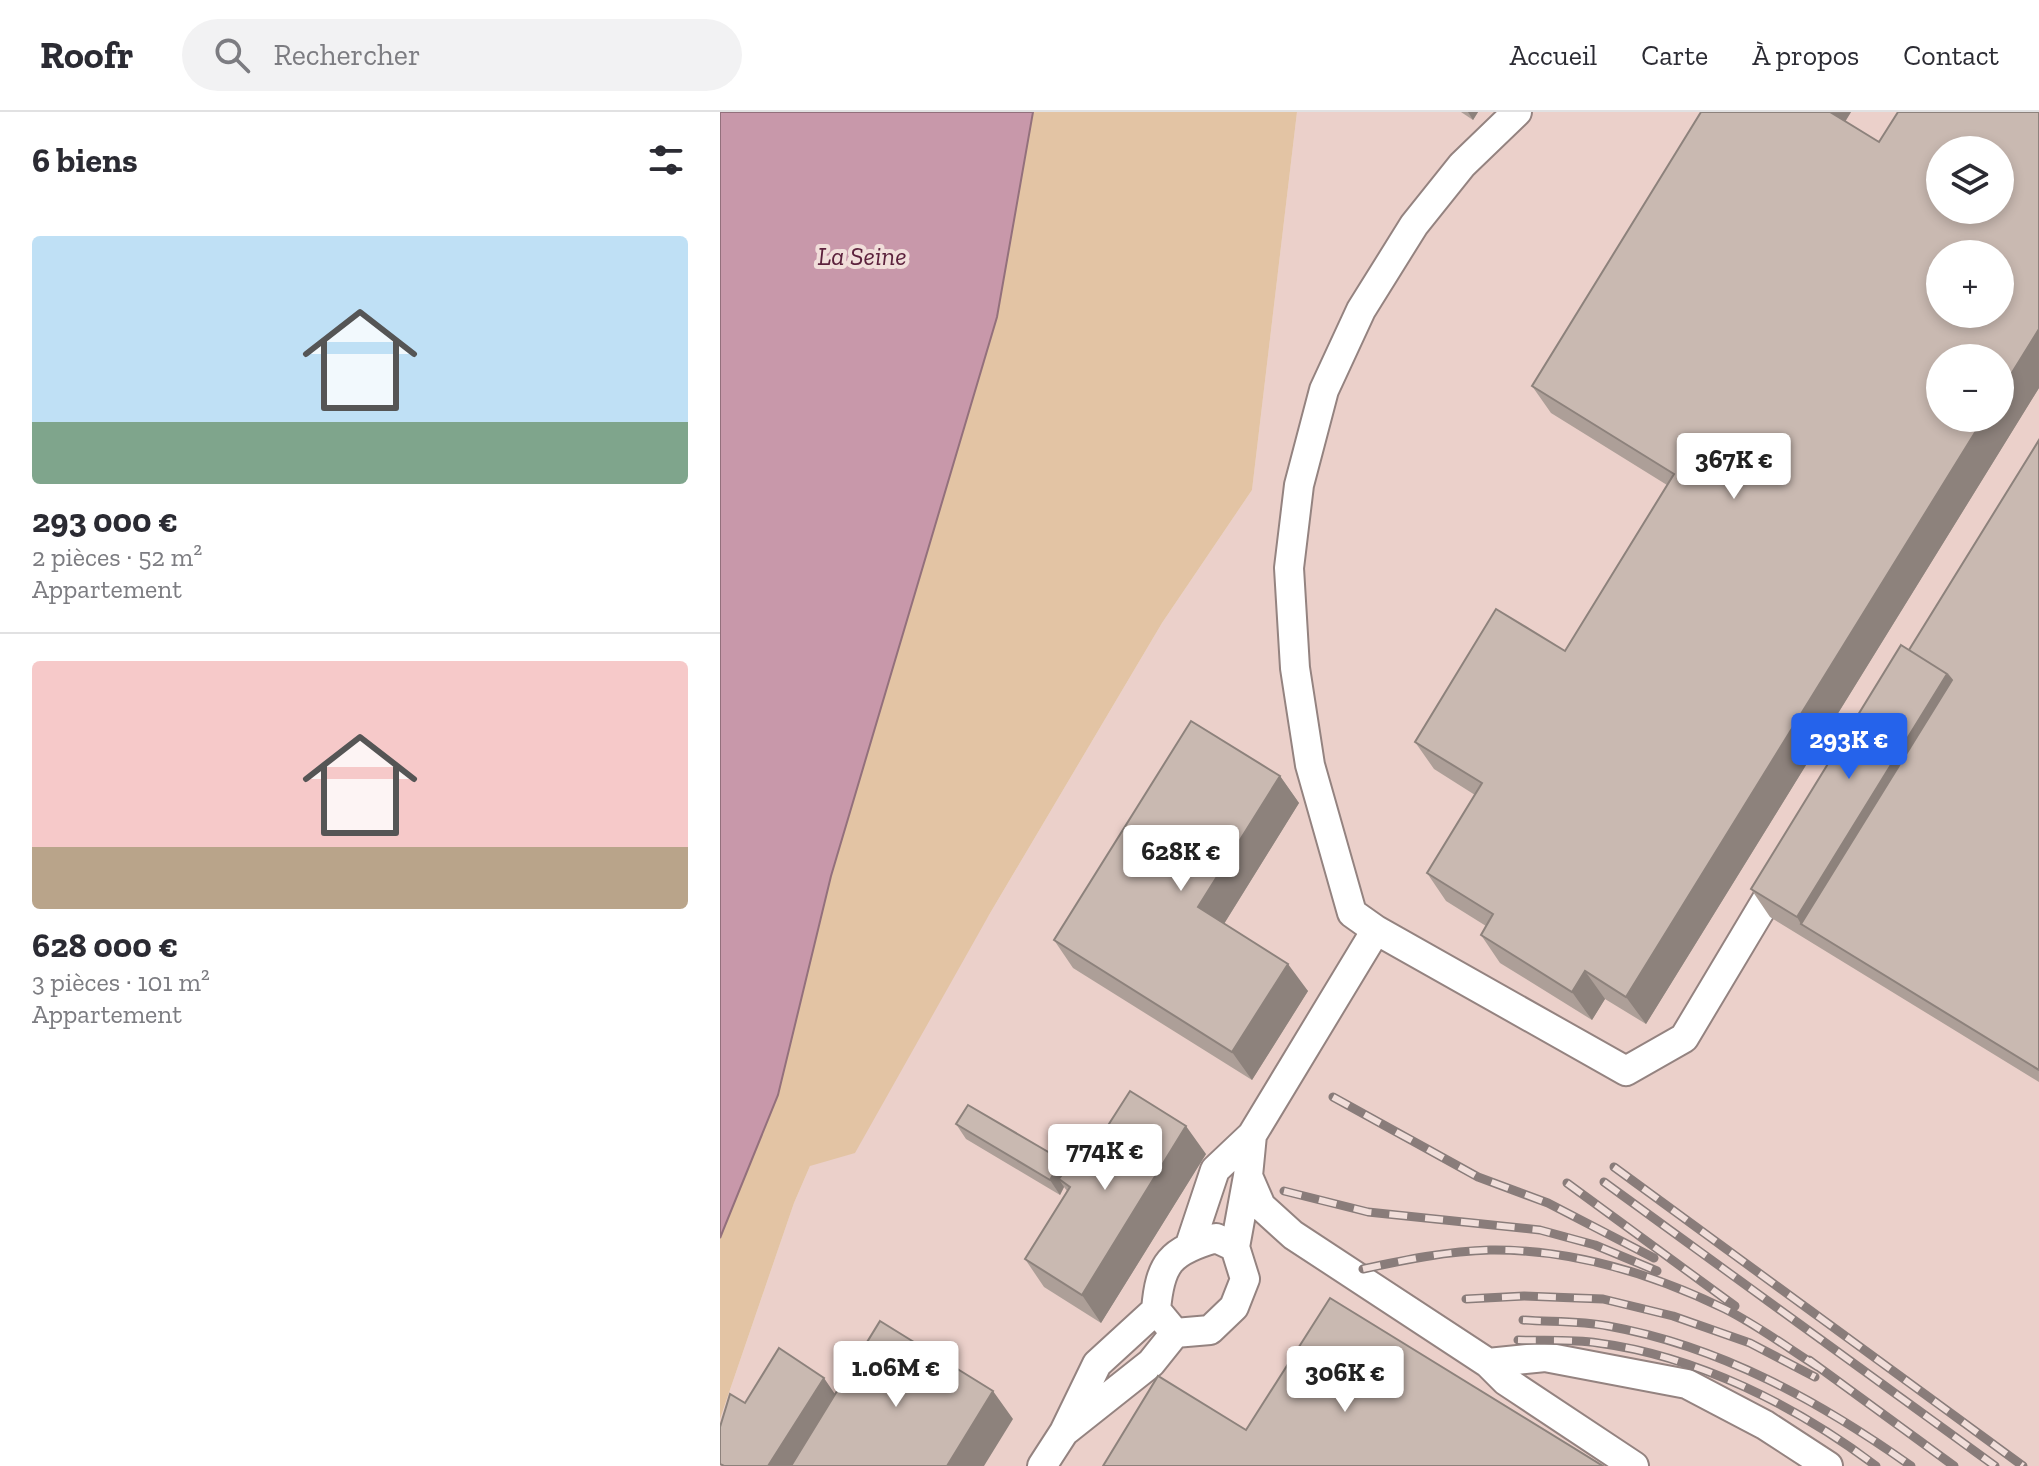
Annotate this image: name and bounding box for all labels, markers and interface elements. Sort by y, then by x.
search box [182,19,742,91]
text: Roofr [40,32,134,78]
icon: search [210,33,254,77]
text: Rechercher [274,37,421,73]
text: Accueil [1509,39,1597,72]
text: Carte [1641,39,1708,72]
text: À propos [1752,39,1859,72]
text: Contact [1903,39,1999,72]
map controls [1926,136,2014,432]
button: layers [1926,136,2014,224]
icon: filters [644,138,688,182]
text: 6 biens [32,140,138,181]
water label: La Seine [817,240,907,272]
button: + [1926,240,2014,328]
icon: home [288,288,432,432]
button: − [1926,344,2014,432]
pin: 367K € [1669,433,1799,501]
text: 367K € [1695,443,1773,475]
text: 293 000 € [32,500,178,541]
text: 2 pièces · 52 m² [32,541,202,573]
text: Appartement [32,573,182,605]
icon: home [288,713,432,857]
pin: 293K € [1784,713,1914,781]
text: 293K € [1809,723,1889,755]
pin: 628K € [1116,825,1246,893]
text: 628K € [1141,835,1221,867]
text: 628 000 € [32,925,178,966]
text: 3 pièces · 101 m² [32,966,210,998]
text: Appartement [32,998,182,1030]
pin: 774K € [1040,1124,1170,1192]
text: 774K € [1066,1134,1144,1166]
pin: 1.06M € [822,1341,970,1409]
pin: 306K € [1280,1346,1410,1414]
text: 1.06M € [852,1351,941,1383]
text: 306K € [1305,1356,1385,1388]

